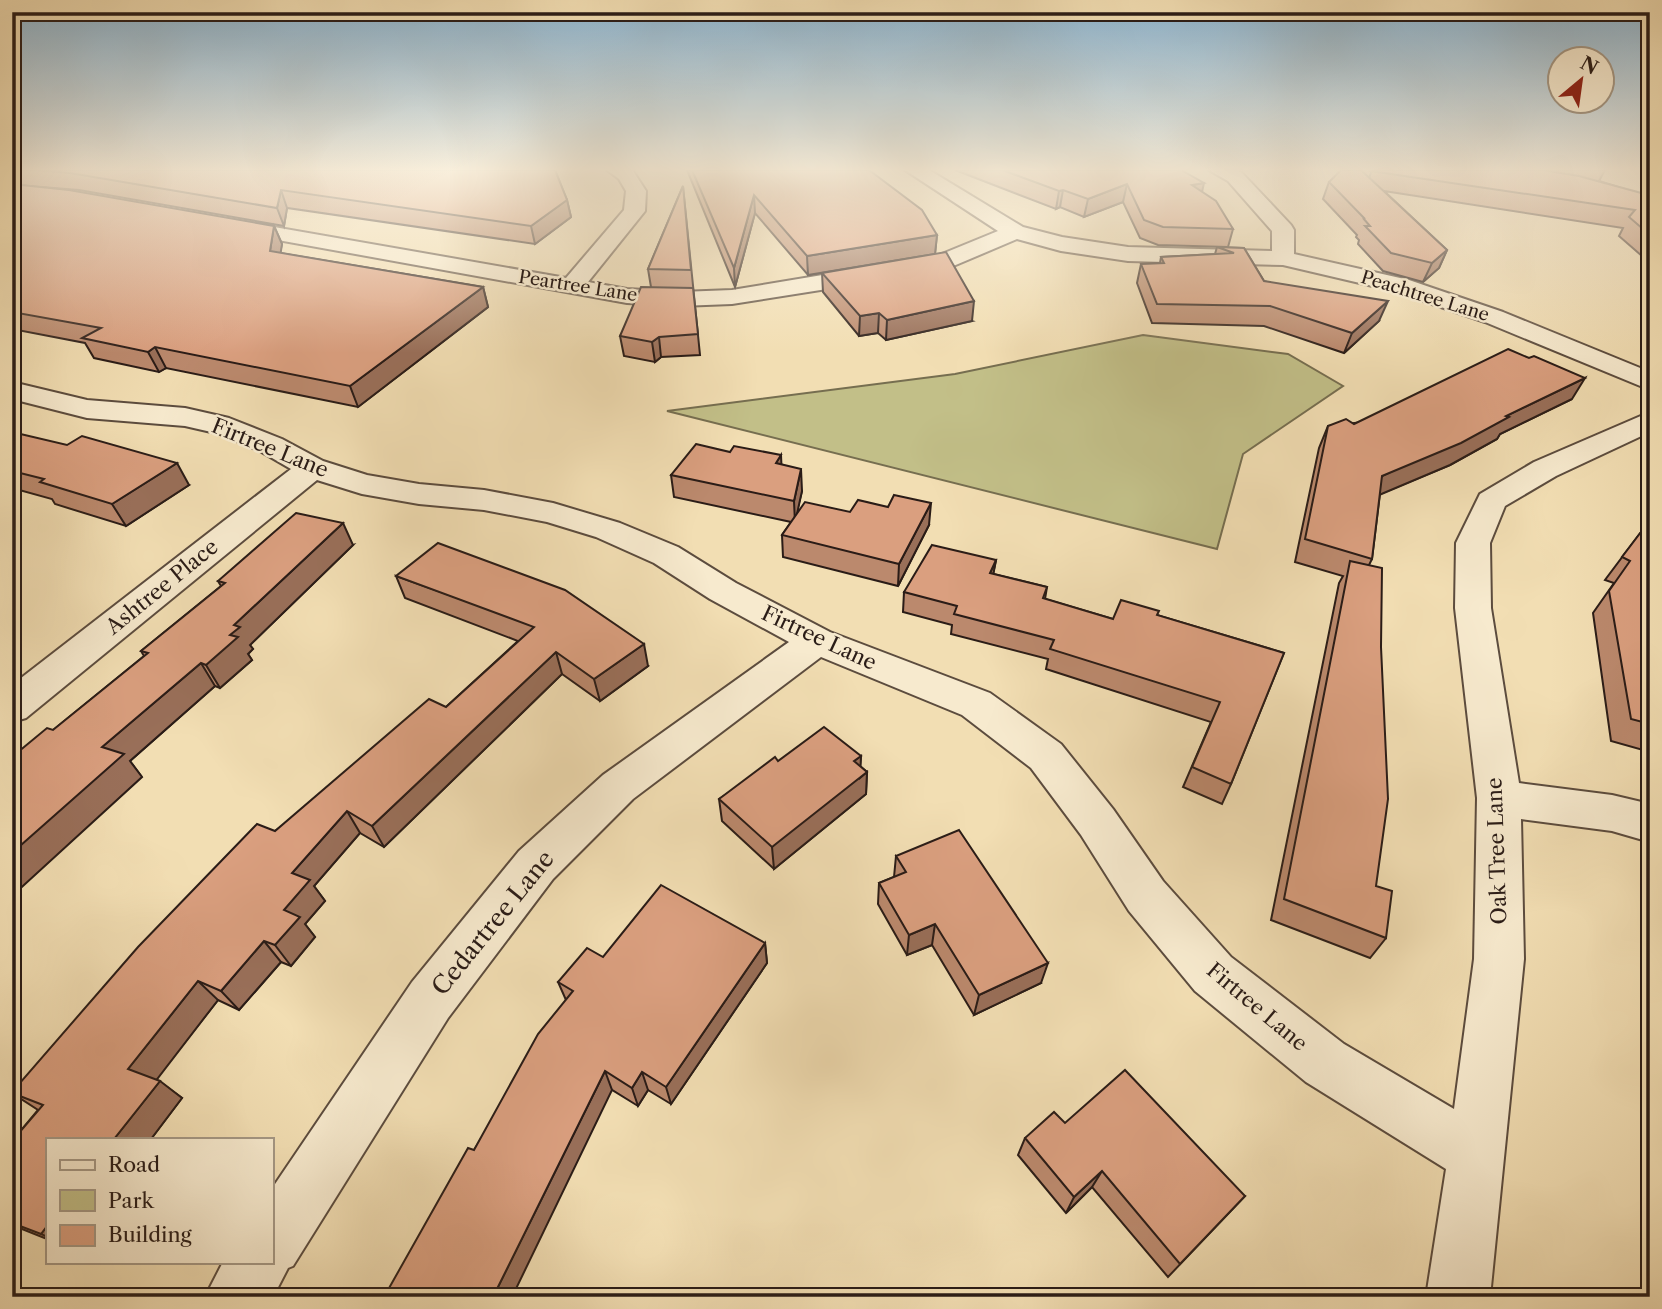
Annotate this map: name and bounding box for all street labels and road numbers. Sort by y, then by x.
street label: Peartree Lane [517,266,639,306]
street label: Peachtree Lane [1358,266,1492,326]
street label: Firtree Lane [208,413,332,482]
street label: Ashtree Place [100,534,223,640]
street label: Firtree Lane [758,600,881,675]
street label: Oak Tree Lane [1481,777,1512,925]
street label: Cedartree Lane [425,844,560,1001]
street label: Firtree Lane [1202,957,1313,1056]

